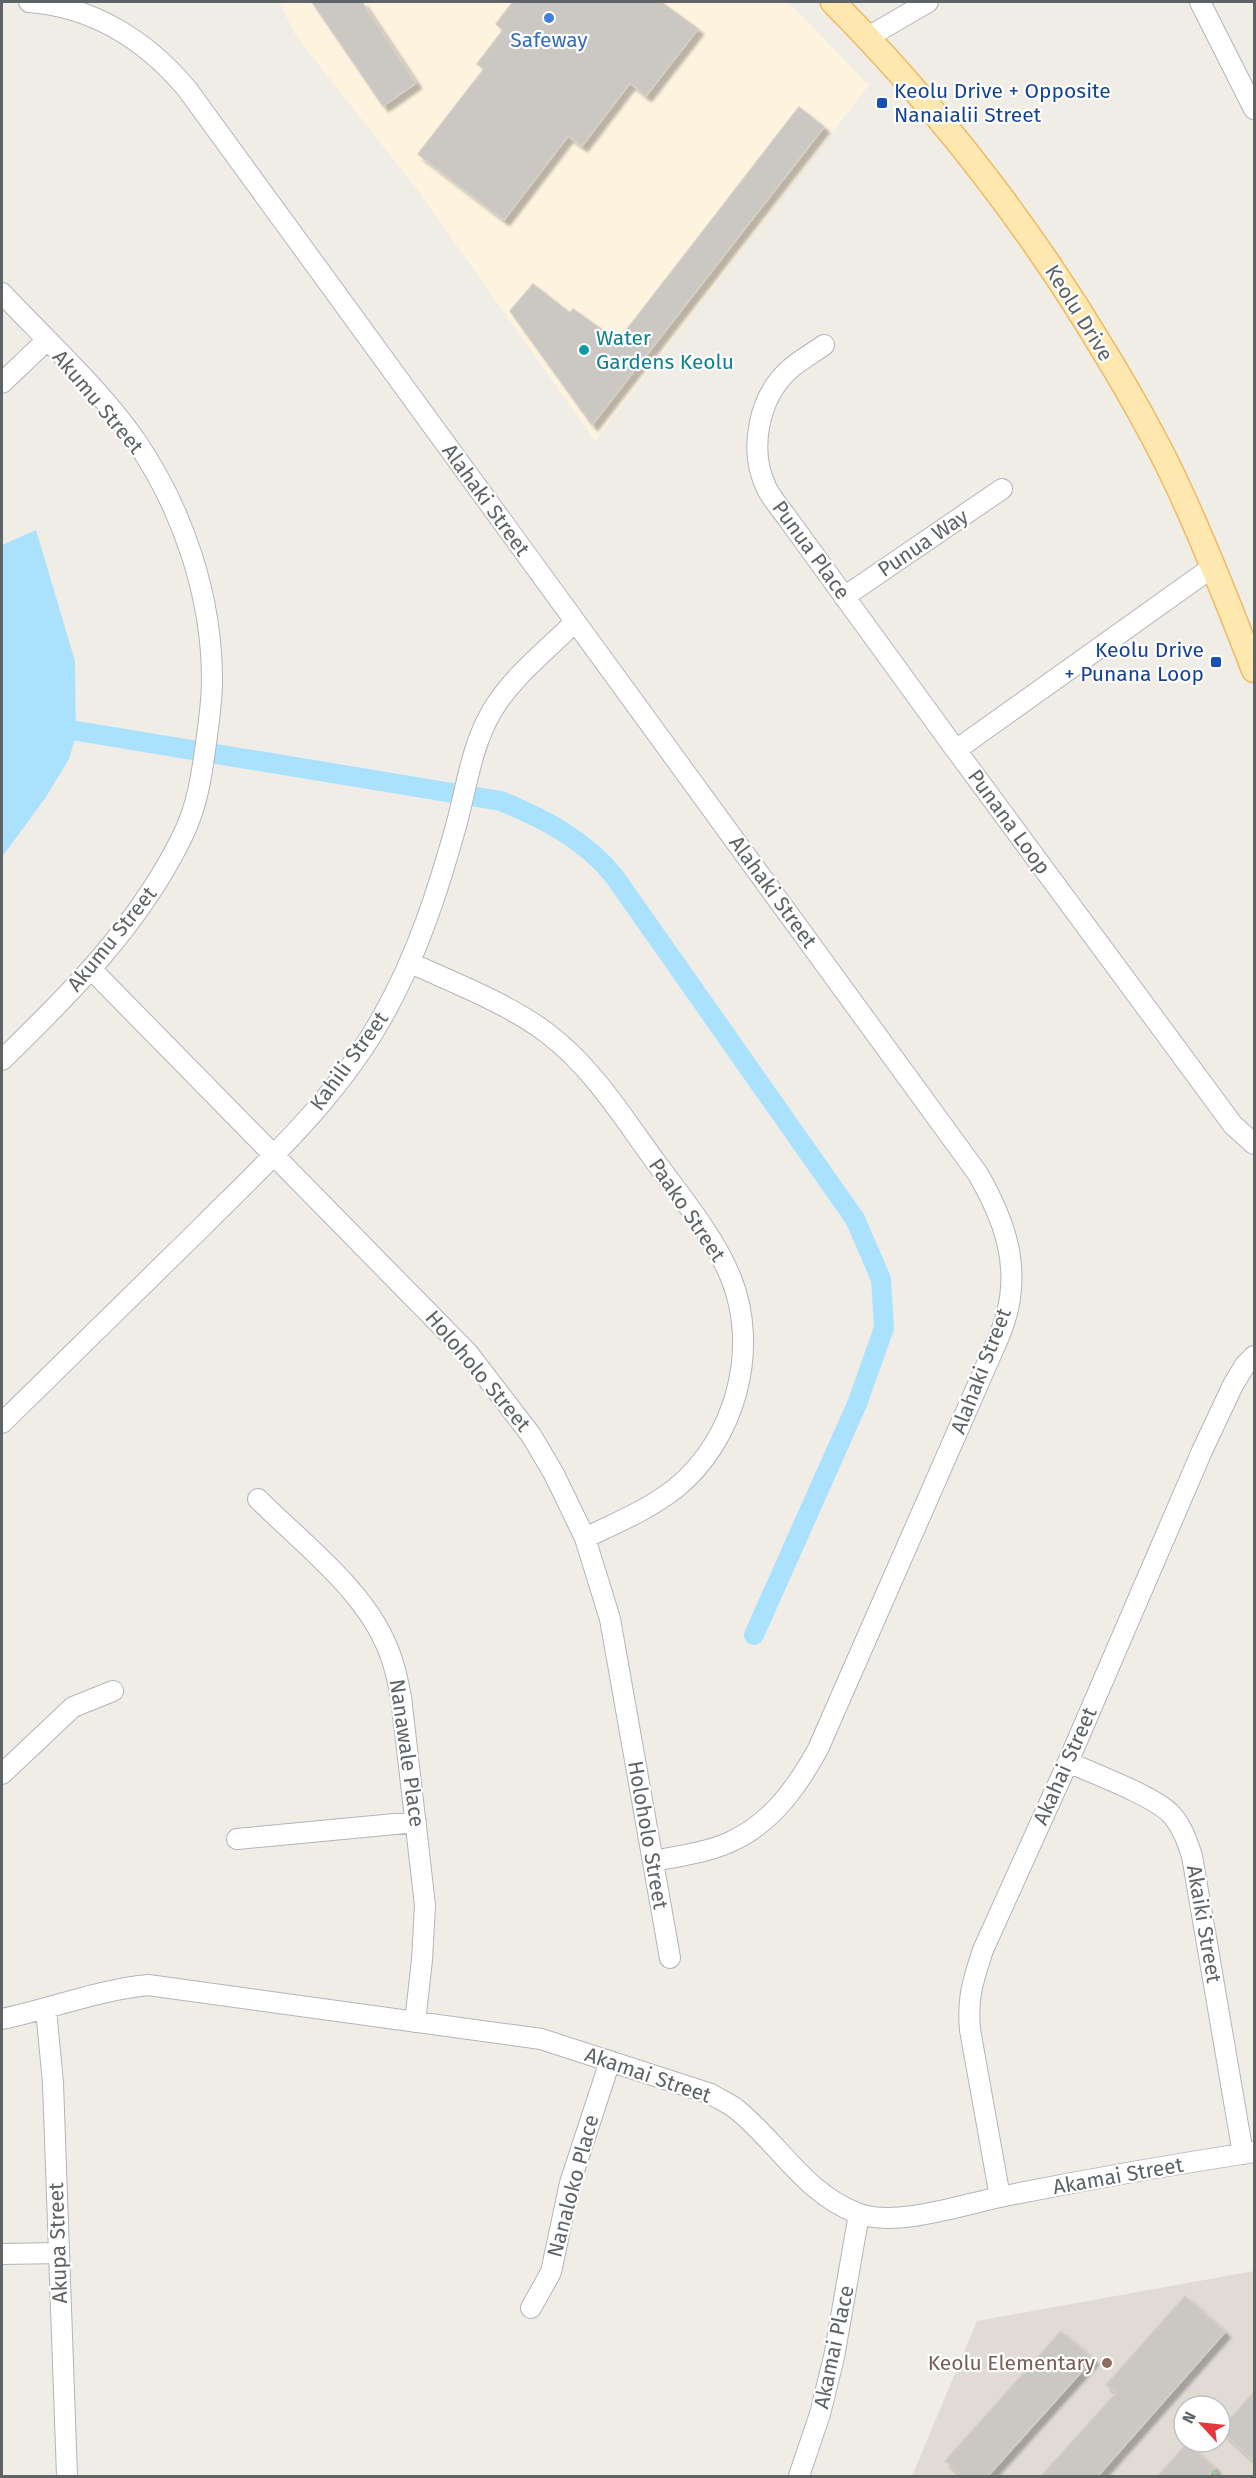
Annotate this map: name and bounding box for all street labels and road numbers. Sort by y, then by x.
street label: Keolu Drive [1039,260,1119,366]
street label: Akumu Street [47,345,149,460]
street label: Alahaki Street [437,439,536,562]
street label: Punua Place [766,495,856,605]
street label: Punua Way [873,503,974,583]
street label: Punana Loop [962,764,1056,880]
street label: Alahaki Street [724,831,823,954]
street label: Akumu Street [62,881,163,997]
street label: Kahili Street [304,1006,394,1116]
street label: Paako Street [643,1153,731,1267]
street label: Alahaki Street [945,1304,1017,1437]
street label: Holoholo Street [420,1305,537,1437]
street label: Nanawale Place [384,1677,430,1829]
street label: Akahai Street [1027,1703,1103,1829]
street label: Holoholo Street [622,1759,674,1912]
street label: Akaiki Street [1181,1863,1227,1985]
street label: Akamai Street [581,2041,715,2109]
street label: Nanaloko Place [541,2112,605,2260]
street label: Akamai Street [1051,2152,1186,2200]
street label: Akupa Street [43,2182,73,2304]
street label: Akamai Place [808,2283,860,2411]

